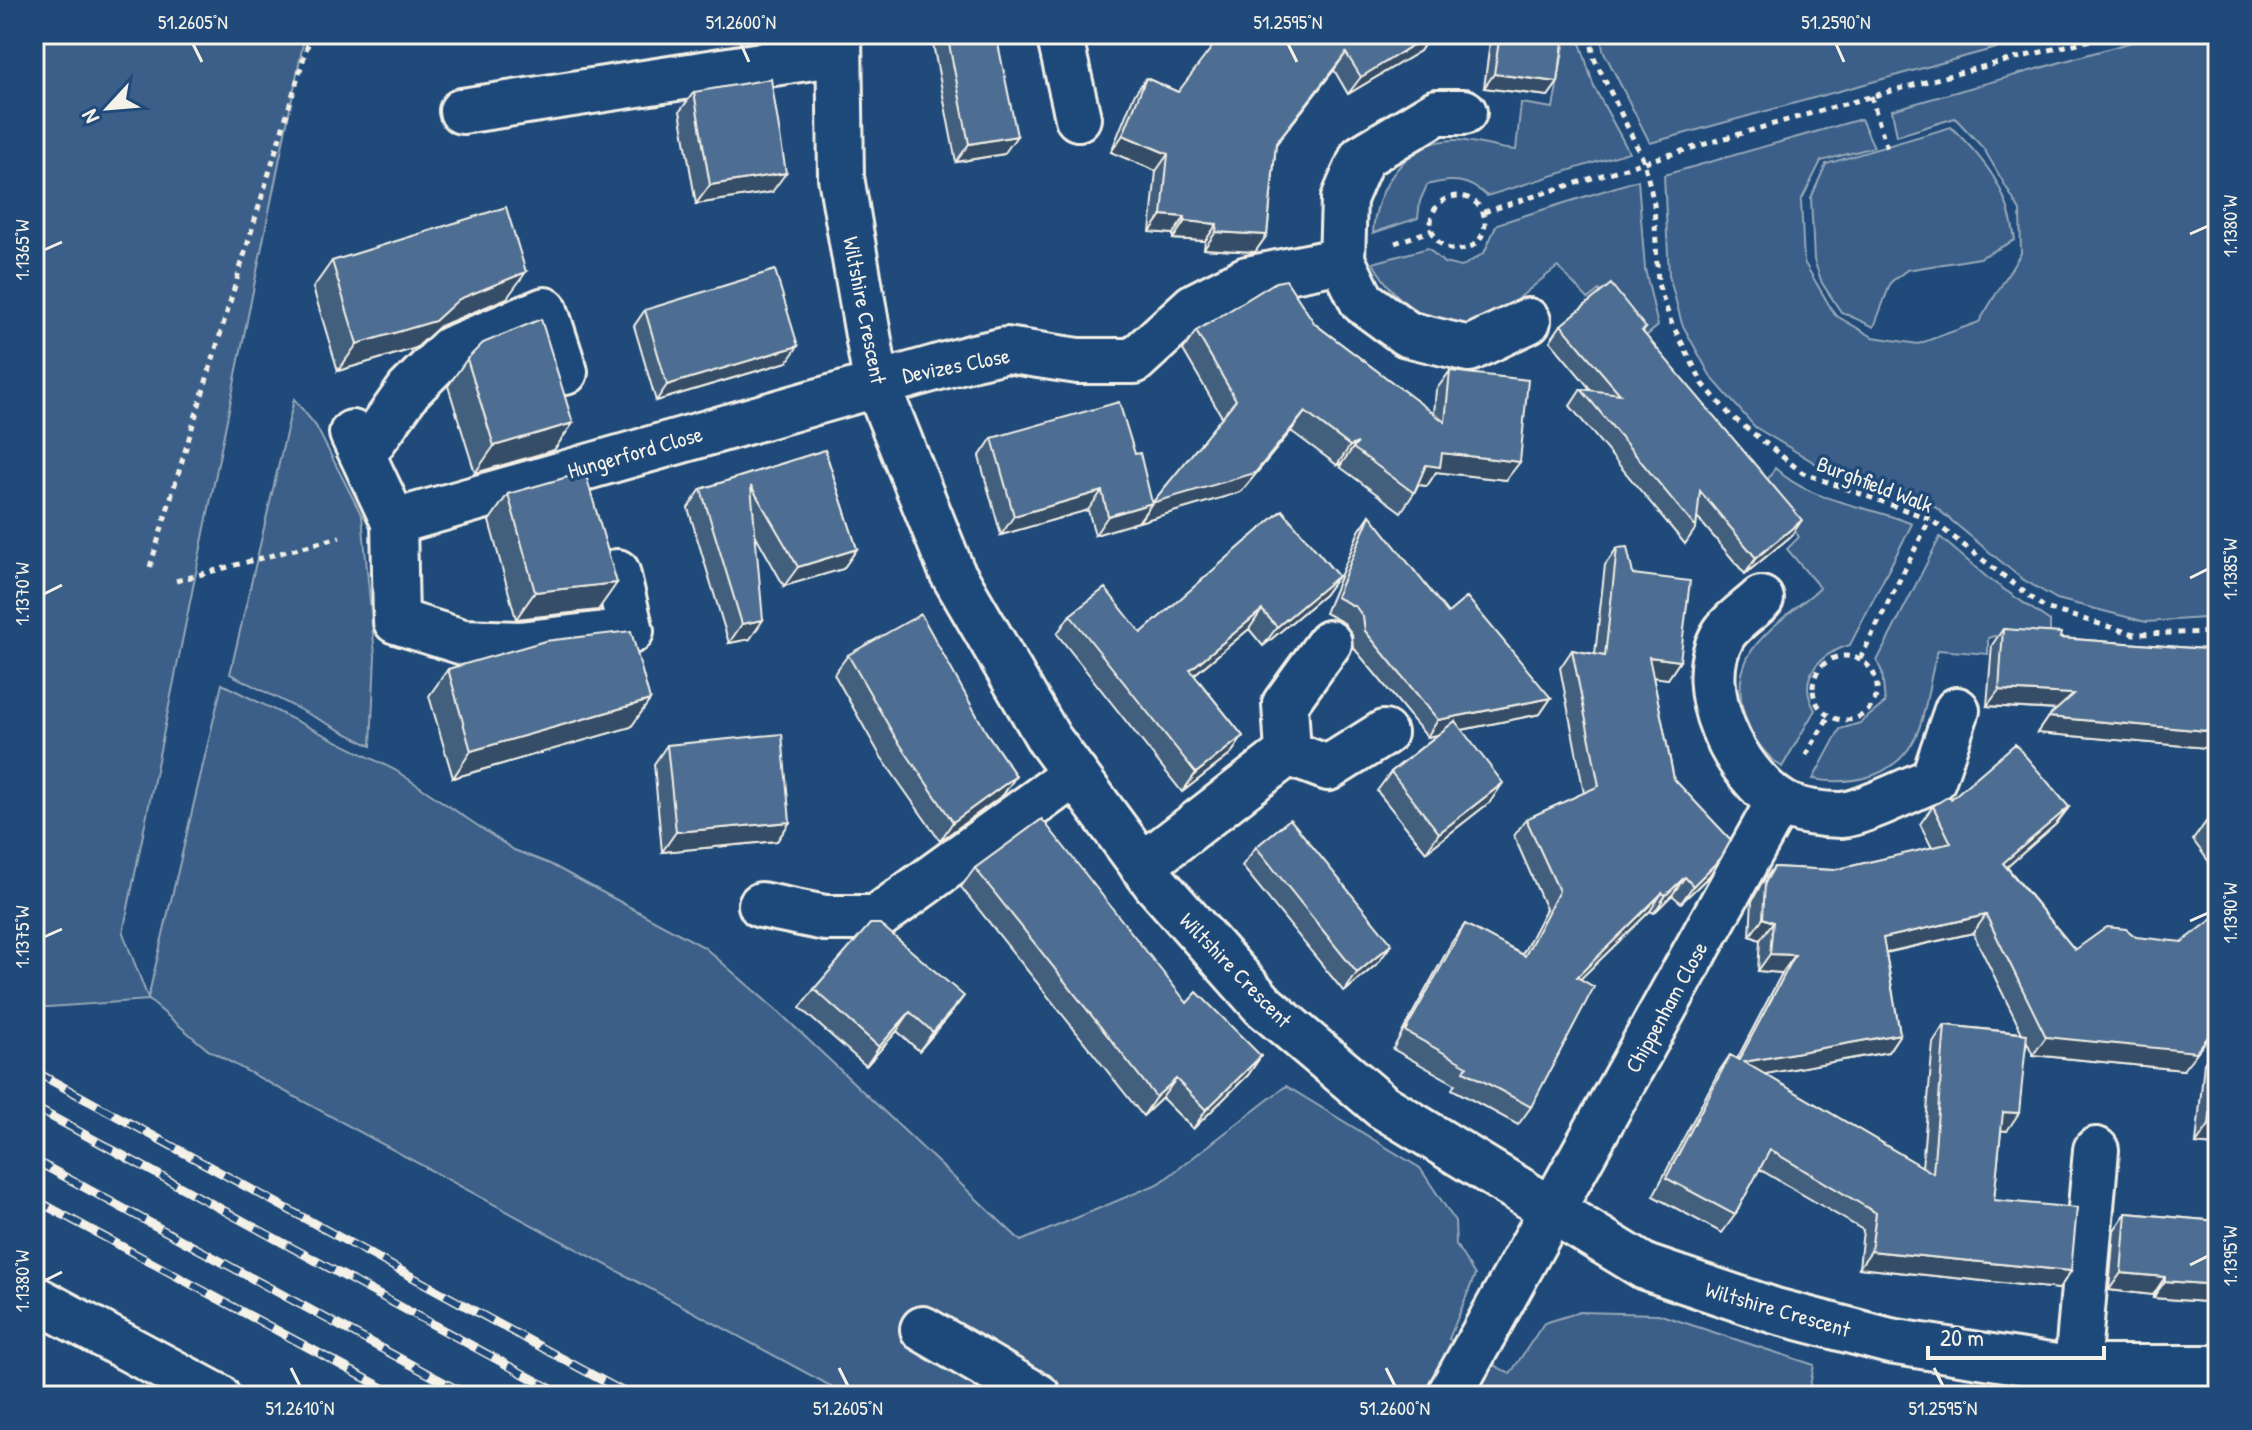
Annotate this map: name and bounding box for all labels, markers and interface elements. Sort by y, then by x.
text: 51.2605°N [158,8,228,35]
text: 51.2600°N [706,8,776,35]
text: 51.2595°N [1254,8,1322,35]
text: 51.2590°N [1801,8,1871,35]
north arrow [68,68,148,148]
text: N [74,105,106,129]
text: 1.1380°W [2216,194,2243,257]
text: 1.1365°W [8,219,35,281]
street label: Wiltshire Crescent [836,234,894,387]
street label: Devizes Close [900,340,1012,390]
street label: Hungerford Close [564,418,706,486]
street label: Burghfield Walk [1813,448,1937,520]
text: 1.1385°W [2216,537,2243,600]
text: 1.1370°W [8,562,35,626]
text: 1.1390°W [2216,882,2243,944]
text: 1.1375°W [8,905,35,969]
street label: Wiltshire Crescent [1173,906,1299,1034]
street label: Chippenham Close [1618,936,1715,1078]
text: 1.1395°W [2216,1225,2243,1286]
text: 1.1380°W [8,1249,35,1312]
street label: Wiltshire Crescent [1702,1274,1854,1344]
scale bar [1928,1310,2104,1360]
text: 20 m [1940,1321,1984,1353]
text: 51.2610°N [266,1394,334,1421]
text: 51.2605°N [813,1394,883,1421]
text: 51.2600°N [1360,1394,1430,1421]
text: 51.2595°N [1909,1394,1977,1421]

